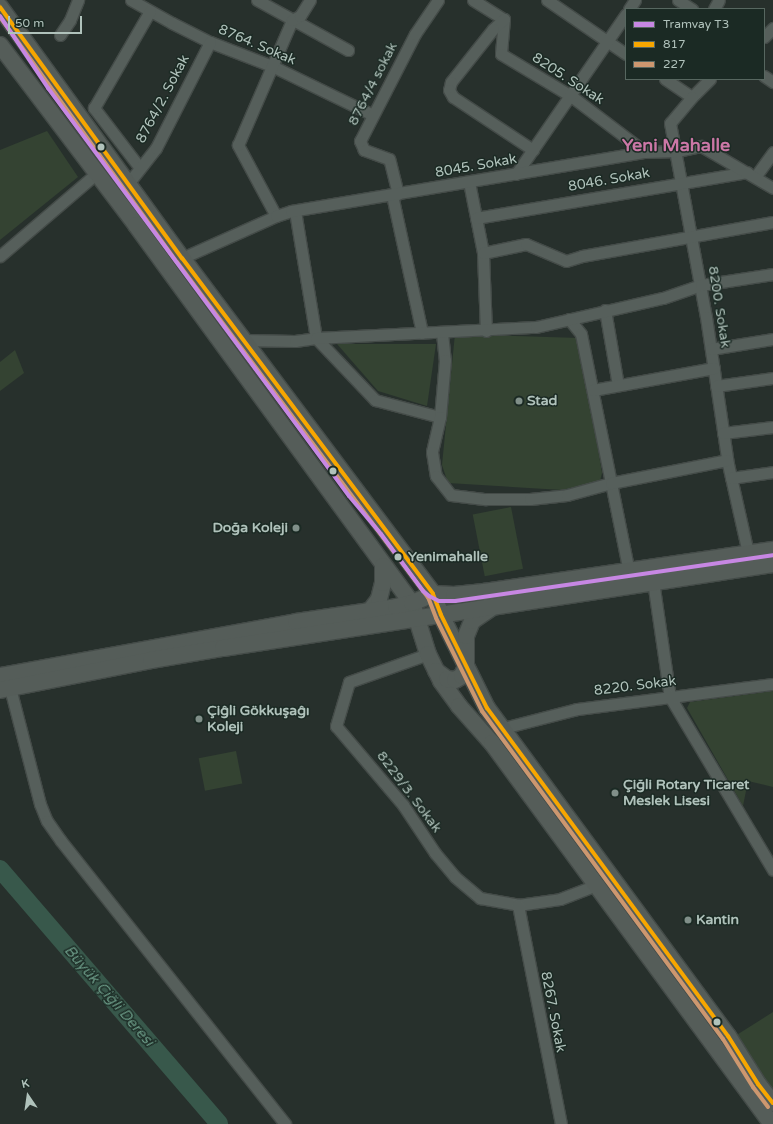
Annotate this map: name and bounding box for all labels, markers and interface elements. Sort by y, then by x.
scale bar [10,8,84,34]
legend [625,8,765,80]
text: 50 m [15,16,44,30]
text: Tramvay T3 [663,17,729,31]
street label: 8764. Sokak [216,21,298,69]
text: 817 [663,37,686,51]
street label: 8764/4 sokak [345,40,401,128]
street label: 8205. Sokak [529,50,607,108]
street label: 8764/2. Sokak [133,52,193,146]
text: 227 [663,57,686,71]
district label: Yeni Mahalle [622,134,730,156]
unlabelled marker [96,142,106,152]
street label: 8045. Sokak [434,151,518,181]
street label: 8046. Sokak [567,165,651,195]
street label: 8200. Sokak [704,265,734,349]
place label: Stad [527,393,557,409]
marker: Stad [514,396,524,406]
unlabelled marker [328,466,338,476]
place label: Doğa Koleji [213,520,288,536]
marker: Doğa Koleji [291,523,301,533]
place label: Yenimahalle [408,549,488,565]
marker: Yenimahalle [391,550,405,564]
street label: 8220. Sokak [593,673,677,699]
place label: Çiĝli Gökkuşaĝı Koleji [207,703,309,736]
marker: Çiĝli Gökkuşaĝı Koleji [194,714,204,724]
street label: 8229/3. Sokak [373,748,445,836]
place label: Çiğli Rotary Ticaret Meslek Lisesi [623,777,749,810]
marker: Çiğli Rotary Ticaret Meslek Lisesi [610,788,620,798]
place label: Kantin [696,912,739,928]
marker: Kantin [683,915,693,925]
water label: Büyük Çiğli Deresi [60,942,158,1050]
street label: 8267. Sokak [537,970,569,1054]
unlabelled marker [712,1017,722,1027]
north arrow [8,1076,48,1116]
text: K [20,1077,30,1091]

